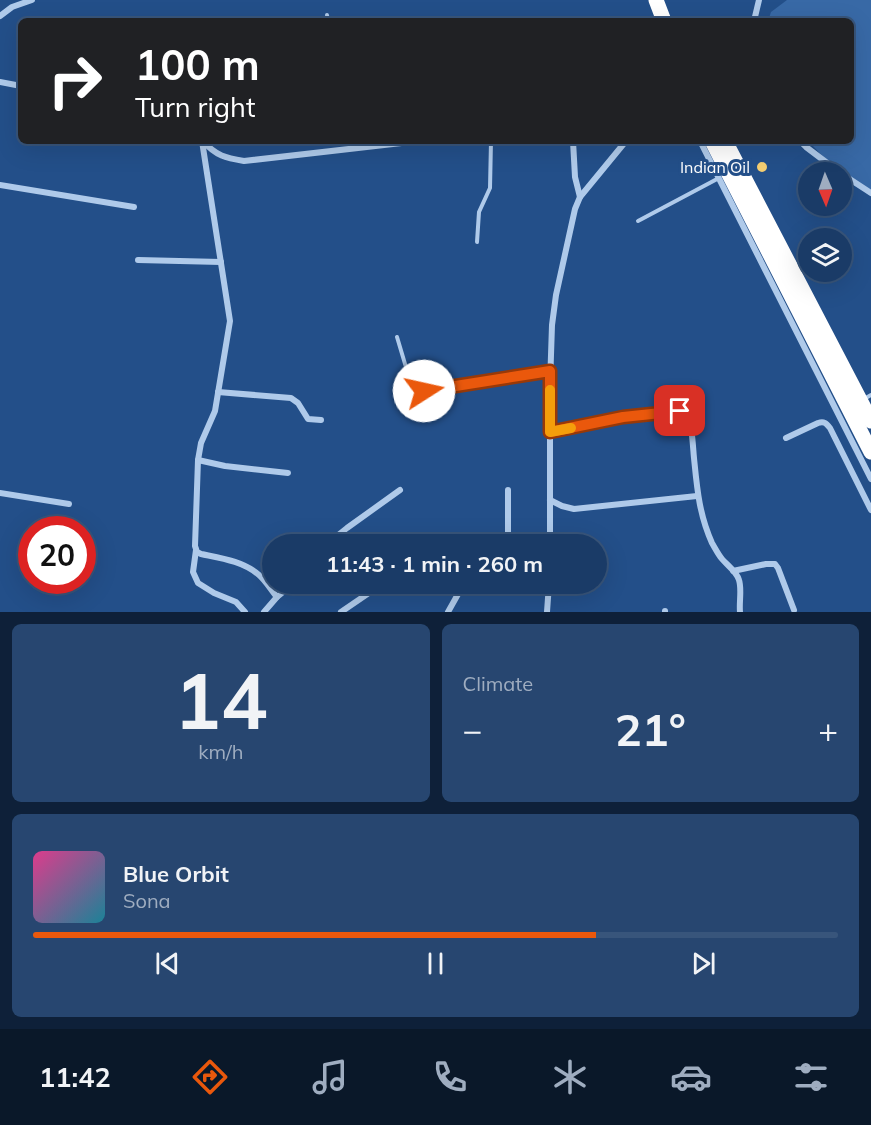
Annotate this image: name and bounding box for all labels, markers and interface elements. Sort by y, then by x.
text: 100 m [135,38,260,91]
icon: right [36,42,114,120]
text: Turn right [135,90,255,124]
place label: Indian Oil [680,157,750,177]
marker: Indian Oil [755,160,769,174]
north arrow [798,162,852,216]
map controls [798,162,852,282]
button: layers [798,228,852,282]
position arrow [392,359,456,423]
pin [654,385,705,436]
icon: arrive [663,394,696,427]
speed limit sign: 20 [18,516,96,594]
text: 11:43 · 1 min · 260 m [326,550,543,578]
text: 14 [174,651,268,749]
text: Climate [463,671,533,696]
text: 21° [615,701,686,757]
text: − [463,709,482,750]
text: + [818,709,838,750]
text: km/h [198,739,243,764]
text: Blue Orbit [123,860,229,888]
text: Sona [123,888,171,913]
icon: previous [151,947,184,980]
icon: pause [419,947,452,980]
icon: next [687,947,720,980]
icon: directions [189,1056,231,1098]
icon: music [309,1056,351,1098]
icon: phone [429,1056,471,1098]
icon: climate [549,1056,591,1098]
icon: car [670,1056,712,1098]
icon: filters [790,1056,832,1098]
text: 11:42 [39,1060,111,1094]

